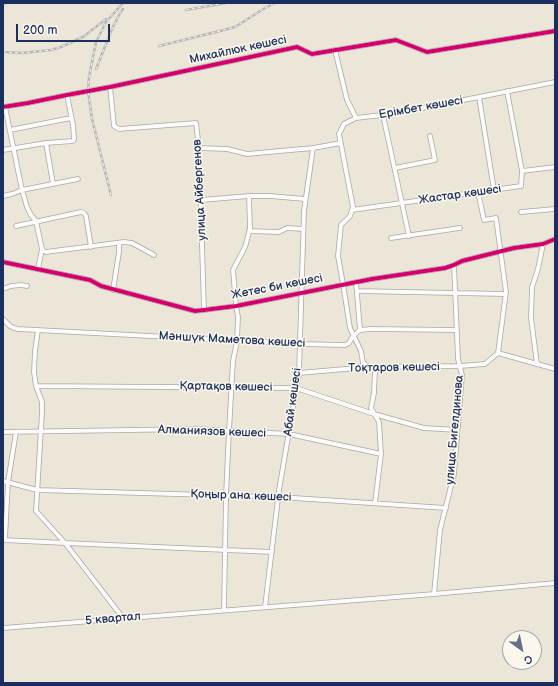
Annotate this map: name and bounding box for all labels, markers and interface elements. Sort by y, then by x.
scale bar [18,16,112,42]
text: 200 m [23,23,57,38]
street label: Михайлюк көшесі [188,33,288,67]
street label: Ерімбет көшесі [378,94,464,122]
street label: улица Айбергенов [190,139,210,241]
street label: Жастар көшесі [418,182,502,208]
street label: Жетес би көшесі [230,271,324,303]
street label: Мәншүк Маметова көшесі [158,329,306,351]
street label: Тоқтаров көшесі [348,360,440,376]
street label: Абай көшесі [281,367,305,437]
street label: улица Бигелдинова [443,375,467,485]
street label: Қартақов көшесі [179,379,273,395]
street label: Алманиязов көшесі [158,423,266,441]
street label: Қоңыр ана көшесі [190,487,292,505]
street label: 5 квартал [85,609,141,629]
north arrow [502,630,542,670]
text: С [522,652,535,667]

